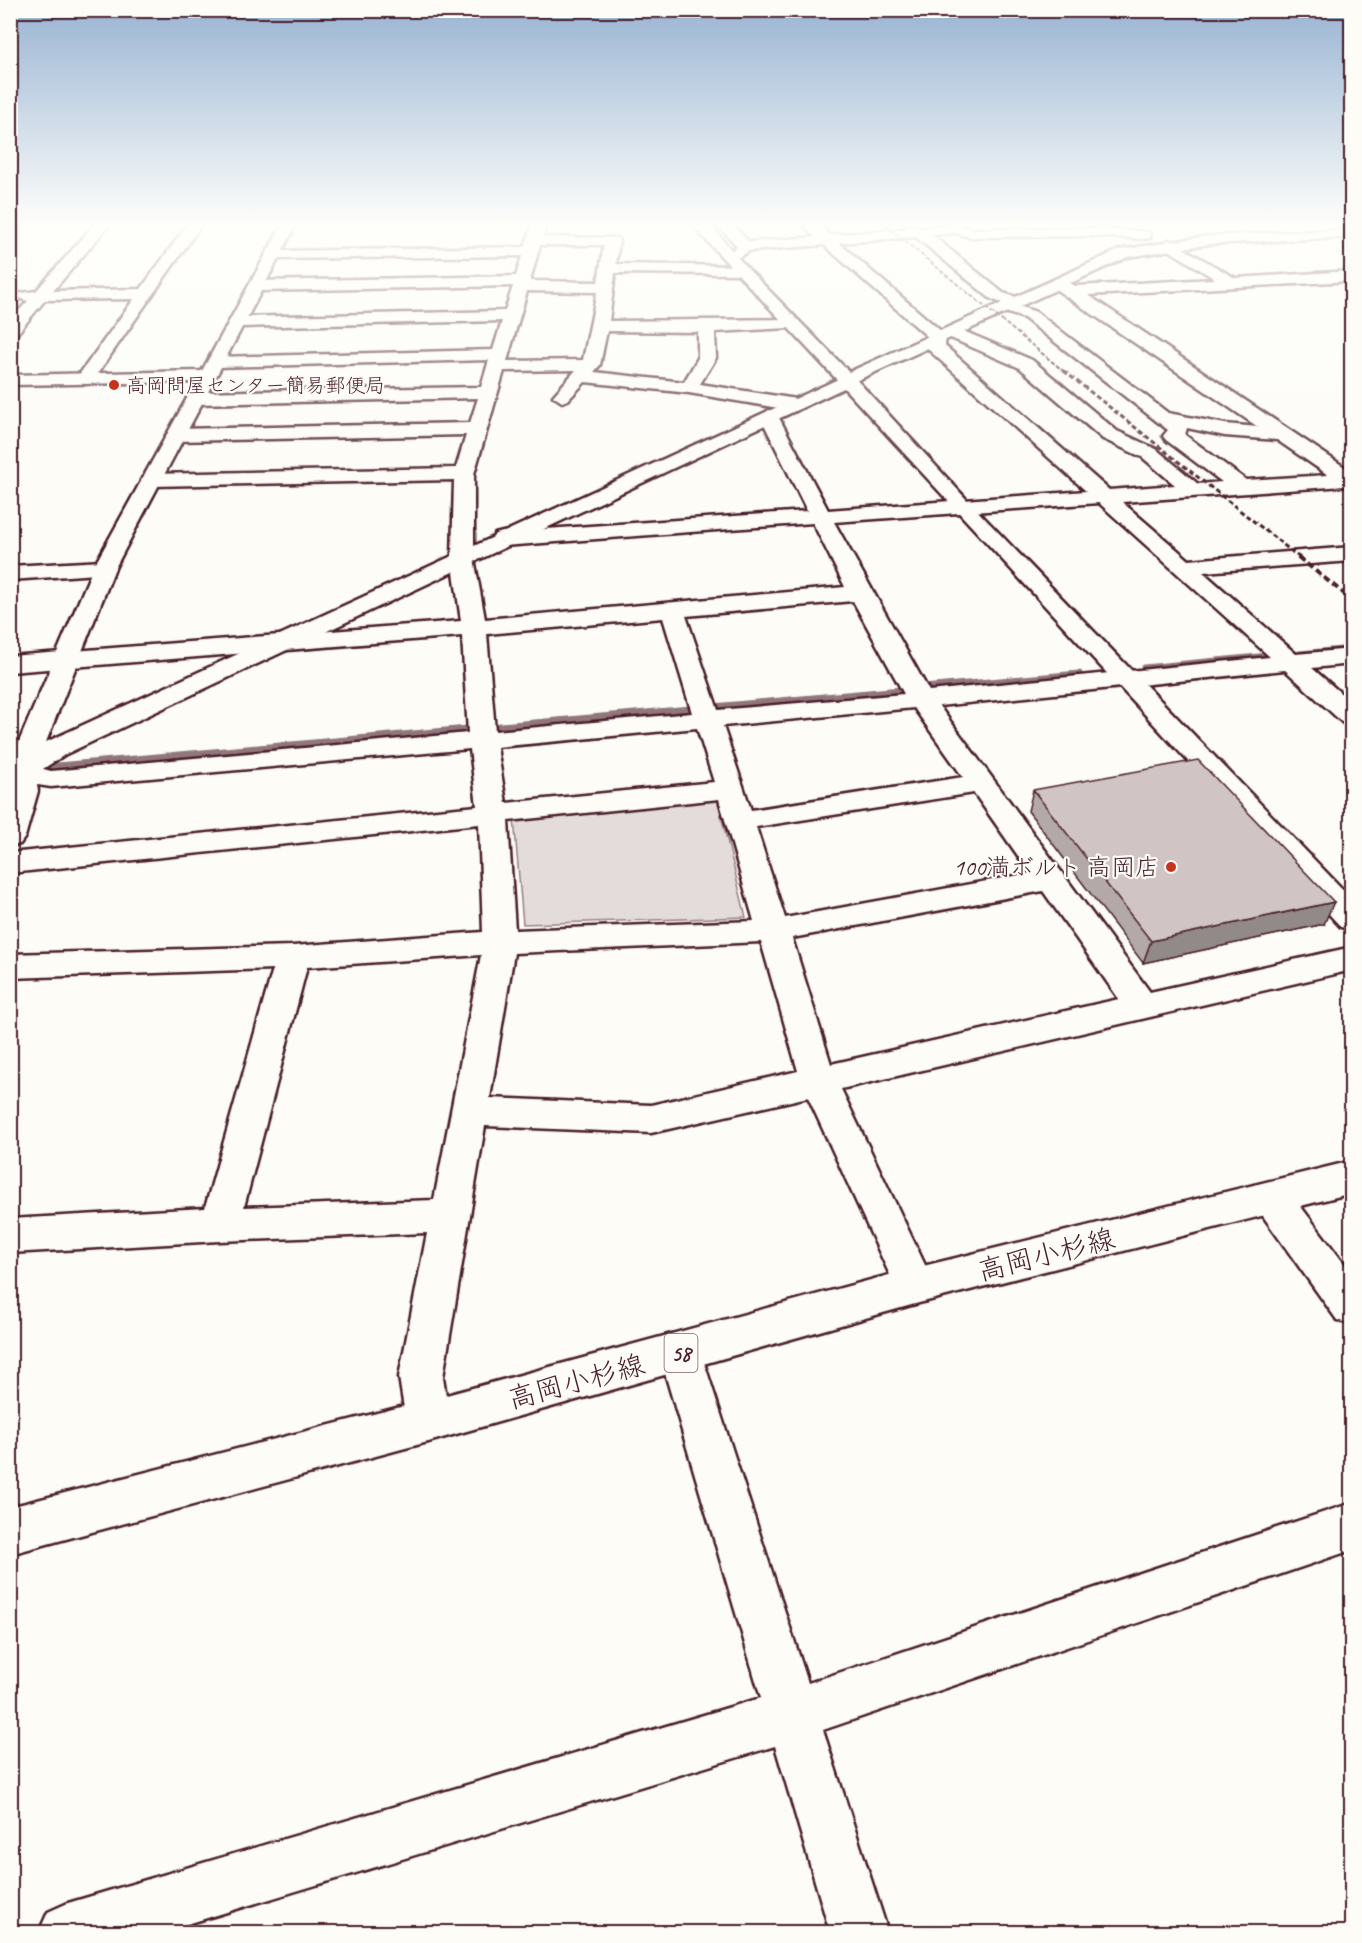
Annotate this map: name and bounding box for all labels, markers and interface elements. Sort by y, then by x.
place label: 高岡問屋センター簡易郵便局 [126,373,385,398]
marker: 高岡問屋センター簡易郵便局 [107,378,121,392]
place label: 100満ボルト 高岡店 [953,852,1159,882]
marker: 100満ボルト 高岡店 [1164,860,1178,874]
street label: 高岡小杉線 [974,1221,1118,1288]
road number: 58 [664,1334,698,1372]
street label: 高岡小杉線 [504,1346,648,1417]

